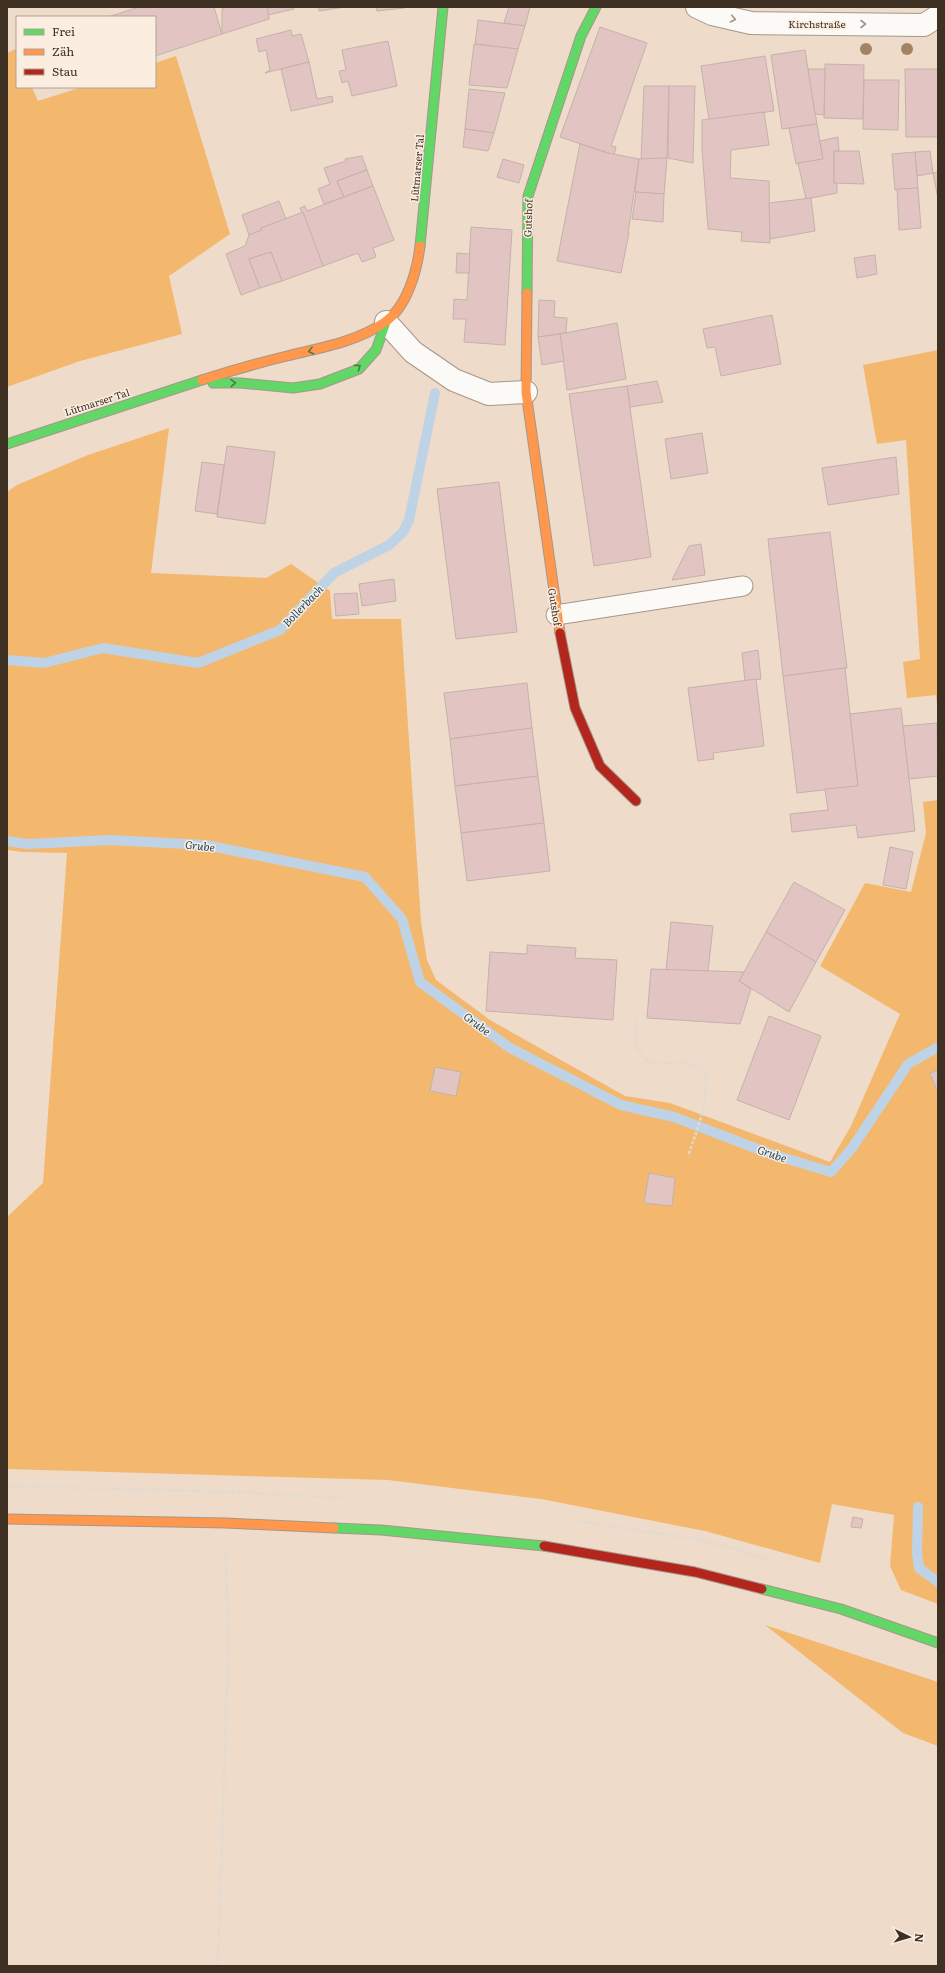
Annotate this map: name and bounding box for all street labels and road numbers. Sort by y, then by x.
street label: Kirchstraße [788,16,846,31]
street label: Lütmarser Tal [406,133,427,202]
street label: Gutshof [519,198,536,237]
street label: Lütmarser Tal [62,384,132,419]
street label: Gutshof [545,587,566,628]

